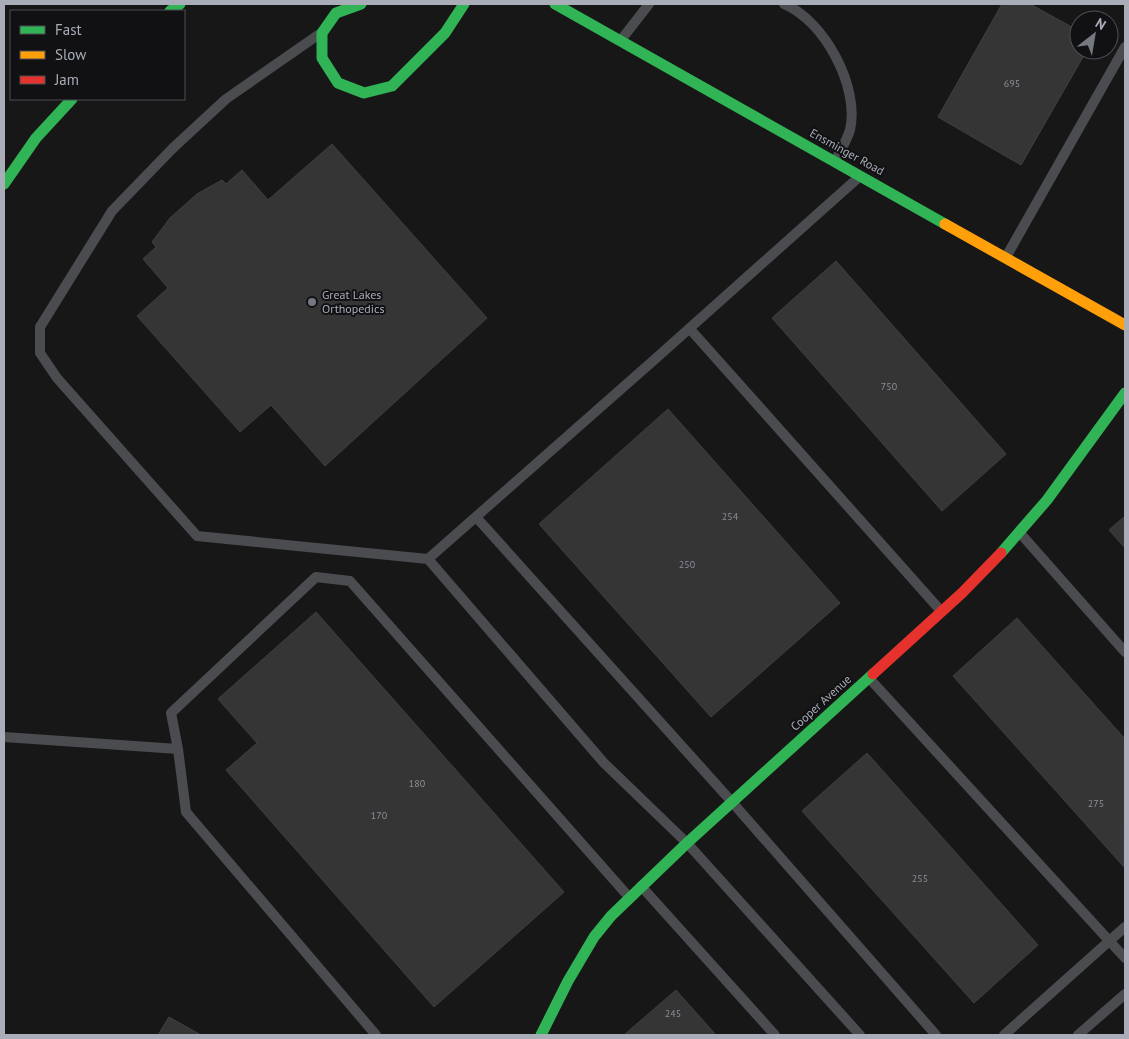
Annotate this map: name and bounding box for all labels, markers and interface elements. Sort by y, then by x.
legend [10,10,185,100]
north arrow [1069,10,1119,60]
text: N [1092,14,1109,34]
text: Fast [55,20,82,39]
text: Slow [55,45,86,64]
text: Jam [54,70,79,89]
house number: 695 [1004,77,1020,90]
street label: Ensminger Road [807,125,887,178]
place label: Great Lakes Orthopedics [322,287,384,316]
marker: Great Lakes Orthopedics [306,296,318,308]
house number: 750 [881,380,898,393]
house number: 254 [722,510,739,523]
house number: 250 [679,558,696,571]
street label: Cooper Avenue [787,672,854,734]
house number: 180 [409,777,426,790]
house number: 275 [1088,797,1104,810]
house number: 170 [371,809,388,822]
house number: 255 [912,872,928,885]
house number: 245 [665,1007,681,1020]

